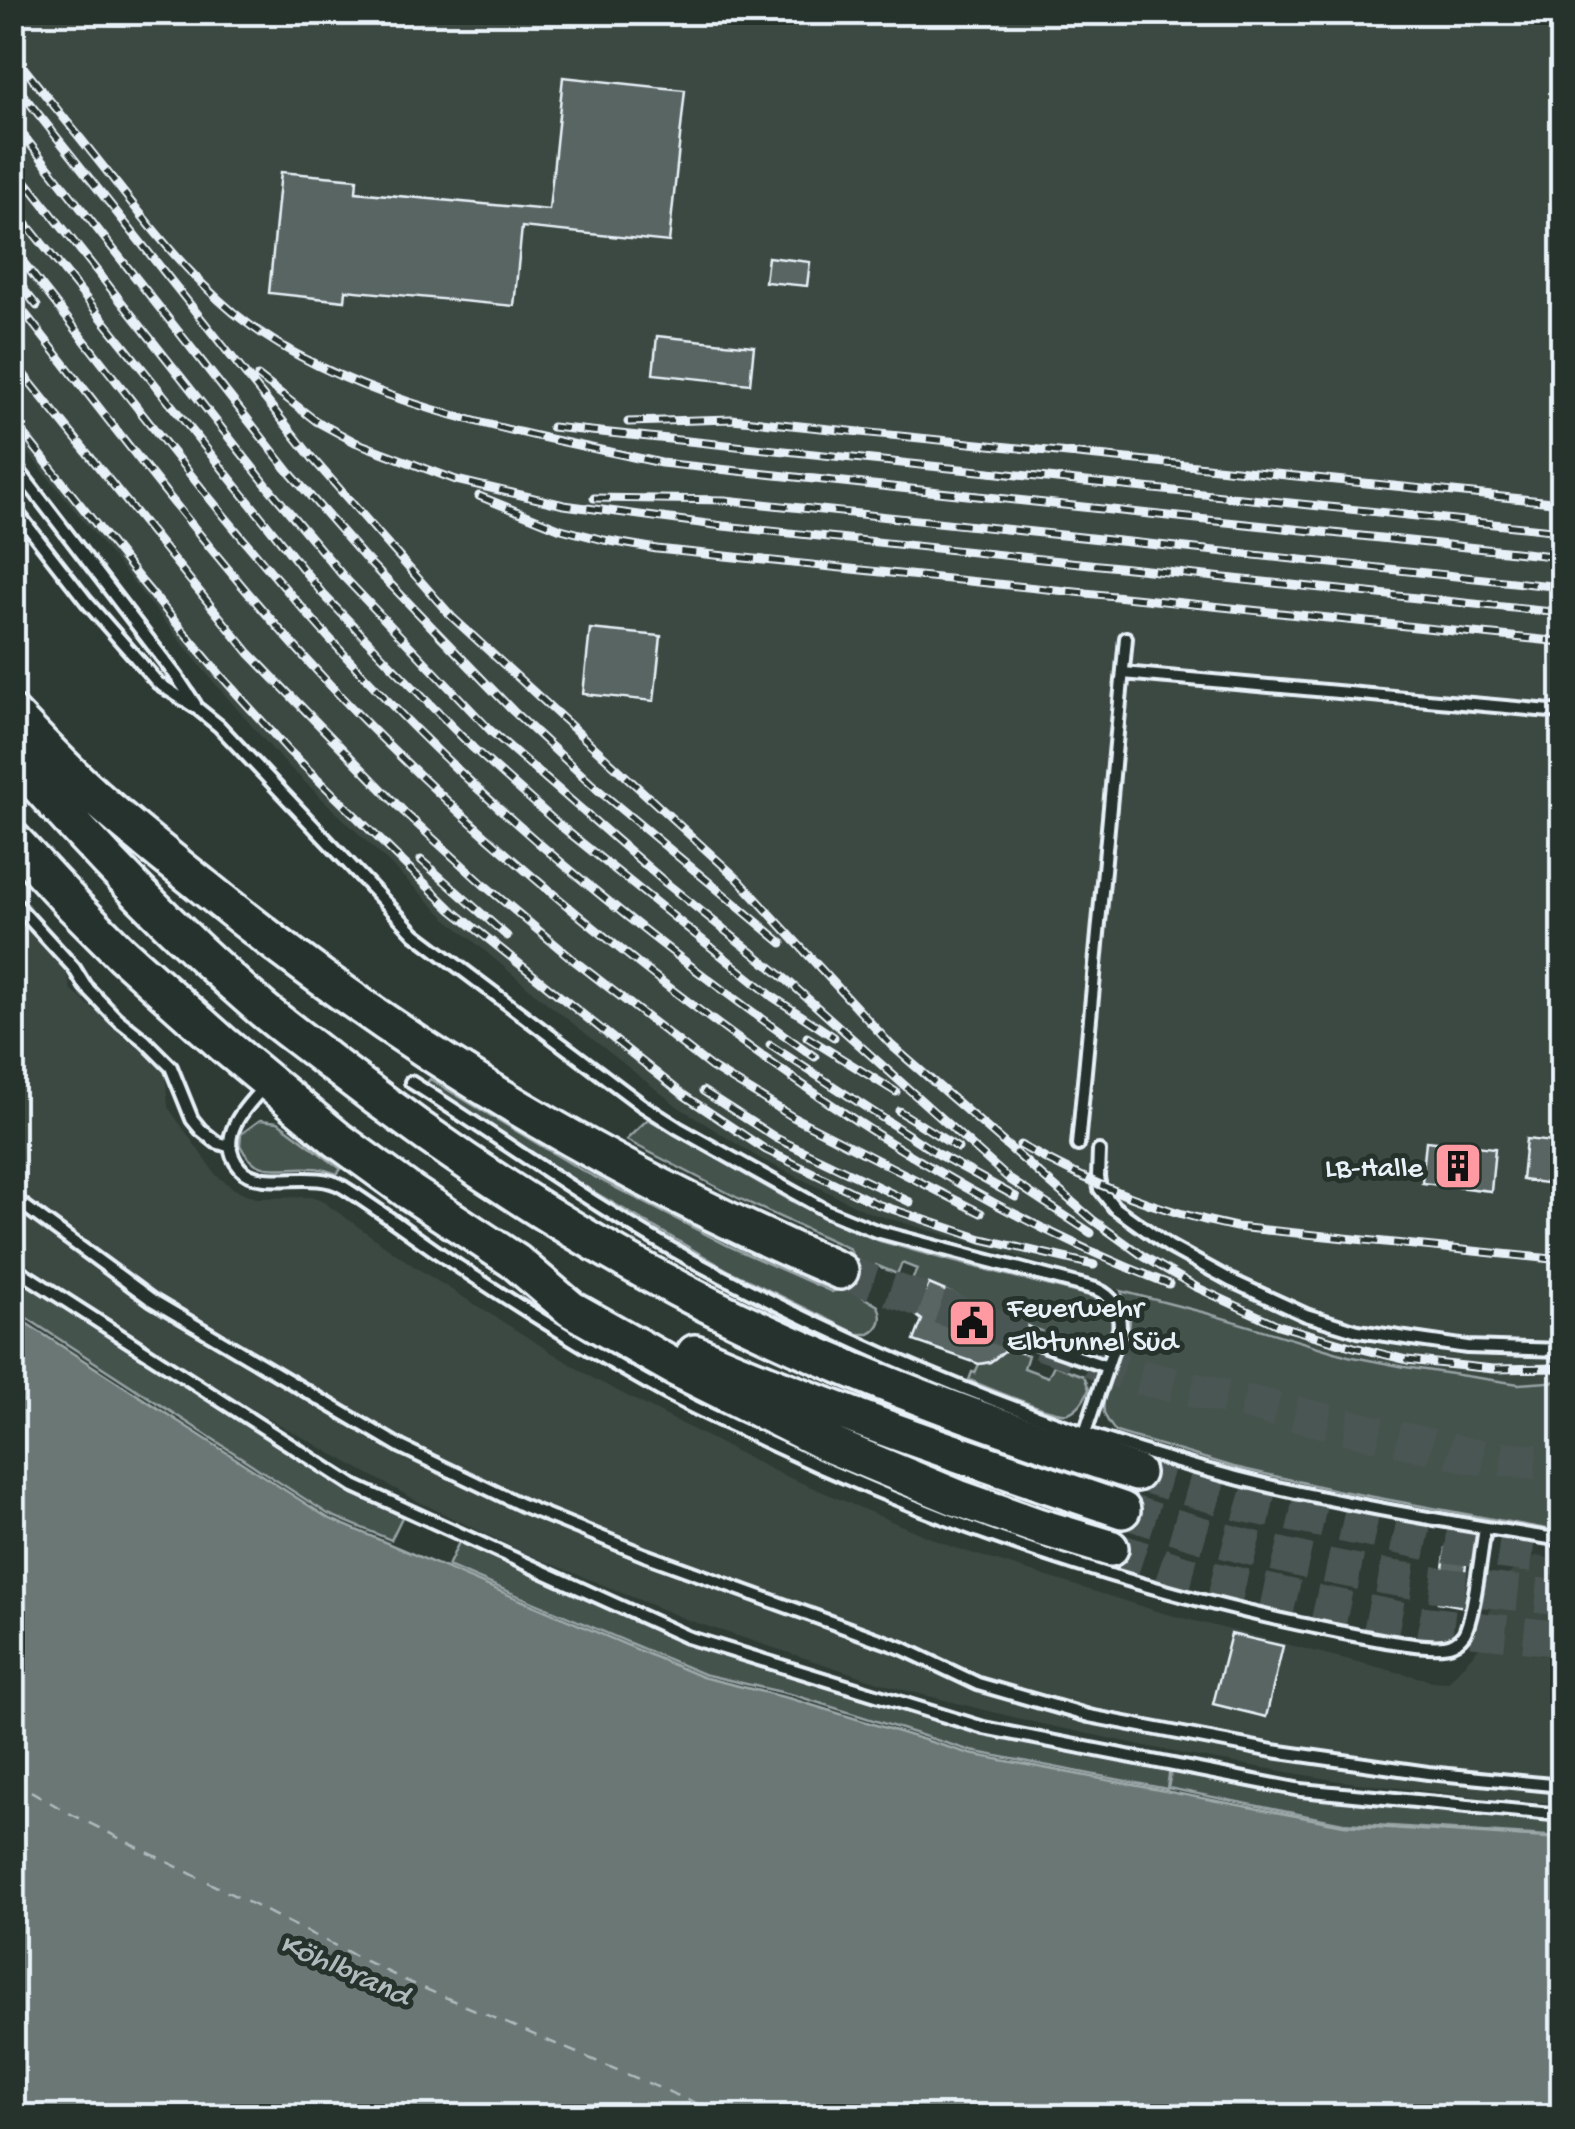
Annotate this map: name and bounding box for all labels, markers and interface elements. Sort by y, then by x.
building icon: LB-Halle [1432,1140,1484,1192]
place label: LB-Halle [1325,1153,1424,1188]
place label: Feuerwehr Elbtunnel Süd [1006,1293,1180,1362]
public building icon: Feuerwehr Elbtunnel Süd [946,1297,998,1349]
water label: Köhlbrand [273,1926,418,2018]

